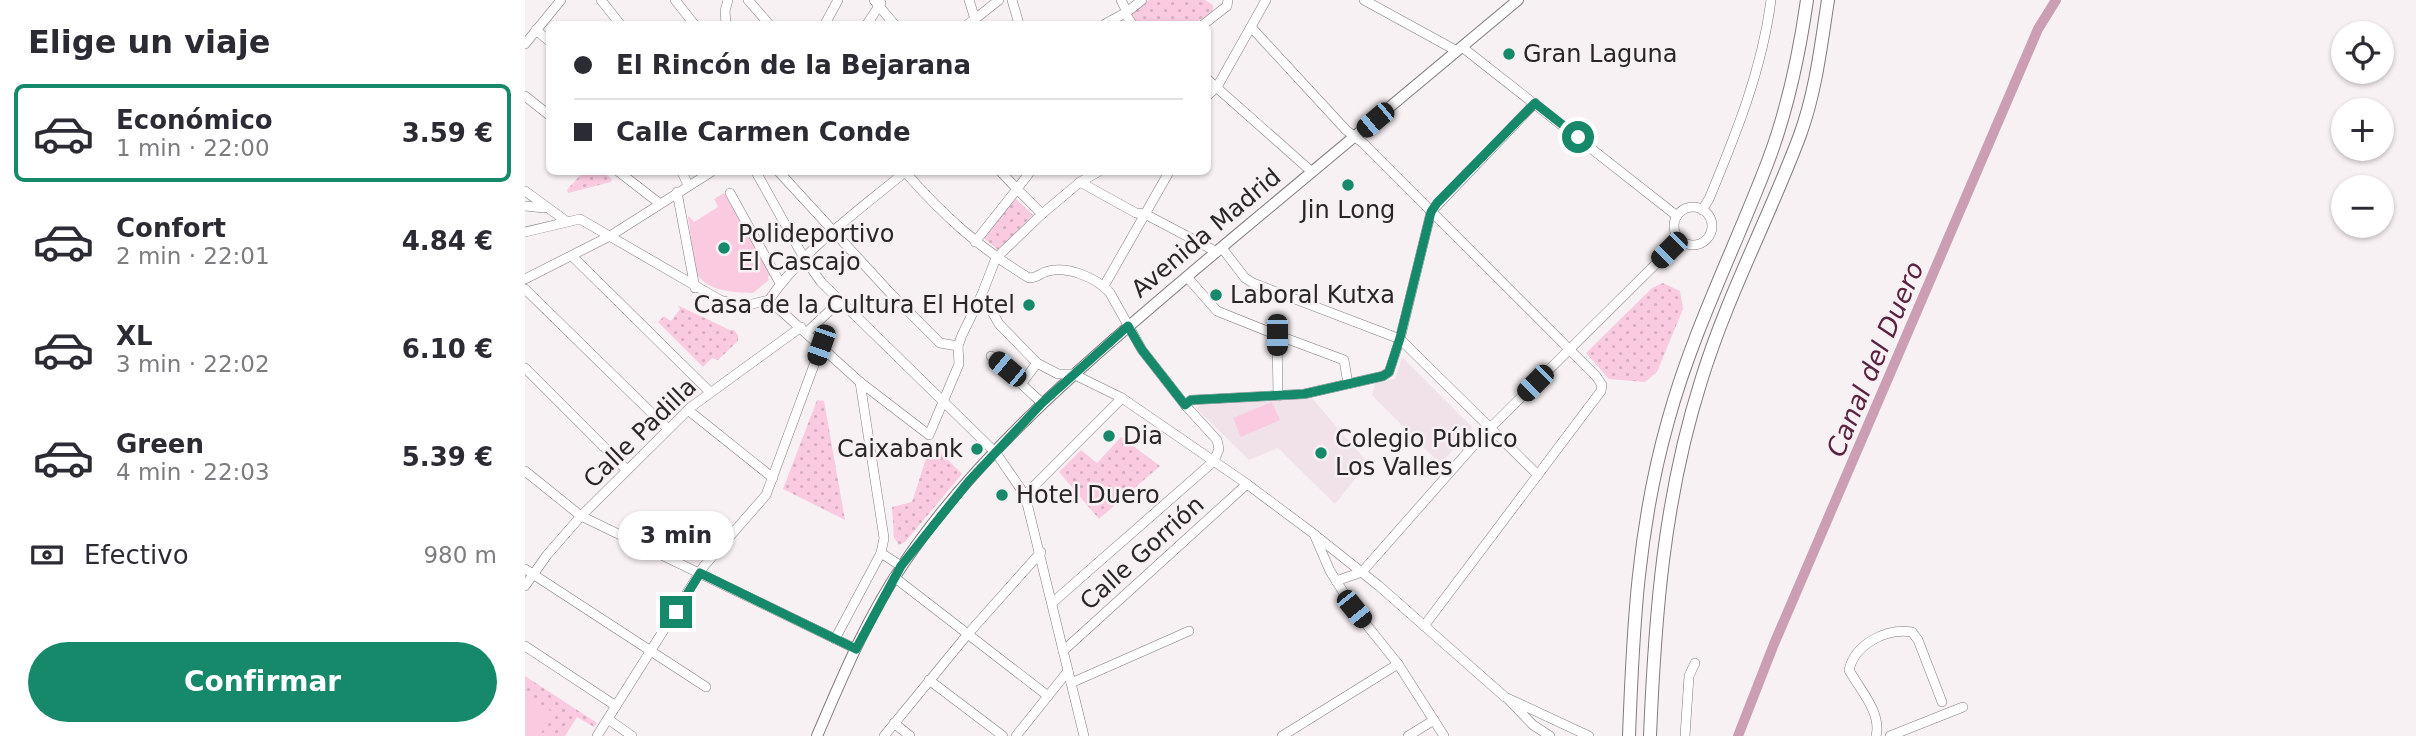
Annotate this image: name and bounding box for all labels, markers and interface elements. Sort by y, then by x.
map controls [2331,21,2394,238]
button: locate [2331,21,2394,84]
text: Elige un viaje [28,23,270,61]
place label: Gran Laguna [1523,40,1677,68]
marker: Gran Laguna [1501,46,1517,62]
text: El Rincón de la Bejarana [616,50,971,80]
car [1353,98,1398,142]
button: + [2331,98,2394,161]
icon: car [32,102,95,165]
text: Económico [116,105,273,135]
text: Calle Carmen Conde [616,117,911,147]
text: 3.59 € [402,118,493,148]
route start [1562,121,1594,153]
text: 1 min · 22:00 [116,135,270,161]
street label: Avenida Madrid [1126,163,1286,303]
button: − [2331,175,2394,238]
marker: Jin Long [1340,177,1356,193]
place label: Jin Long [1299,196,1395,224]
icon: car [32,210,95,273]
text: Confort [116,213,226,243]
place label: Polideportivo El Cascajo [738,220,894,276]
text: 4.84 € [402,226,493,256]
car [1647,228,1692,272]
marker: Polideportivo El Cascajo [716,240,732,256]
text: 2 min · 22:01 [116,243,270,269]
water label: Canal del Duero [1820,257,1930,461]
place label: Laboral Kutxa [1230,281,1395,309]
marker: Laboral Kutxa [1208,287,1224,303]
place label: Casa de la Cultura El Hotel [694,291,1015,319]
marker: Casa de la Cultura El Hotel [1021,297,1037,313]
car [1267,314,1288,356]
icon: car [32,318,95,381]
text: XL [116,321,153,351]
car [805,322,838,368]
text: 6.10 € [402,334,493,364]
car [985,347,1030,391]
text: 3 min · 22:02 [116,351,270,377]
car [1513,361,1558,405]
street label: Calle Padilla [578,372,702,494]
place label: Dia [1123,422,1163,450]
place label: Colegio Público Los Valles [1335,425,1518,481]
icon: car [32,426,95,489]
marker: Dia [1101,428,1117,444]
text: Green [116,429,204,459]
place label: Caixabank [837,435,963,463]
marker: Caixabank [969,441,985,457]
text: 5.39 € [402,442,493,472]
marker: Colegio Público Los Valles [1313,445,1329,461]
text: 4 min · 22:03 [116,459,270,485]
place label: Hotel Duero [1016,481,1160,509]
marker: Hotel Duero [994,487,1010,503]
street label: Calle Gorrión [1075,490,1209,616]
callout: 3 min [618,510,734,560]
text: 3 min [640,522,712,548]
icon: cash [28,536,66,574]
text: Efectivo [84,540,189,570]
text: 980 m [423,542,497,568]
car [1333,586,1376,632]
route end [660,596,692,628]
button: Confirmar [28,642,497,722]

